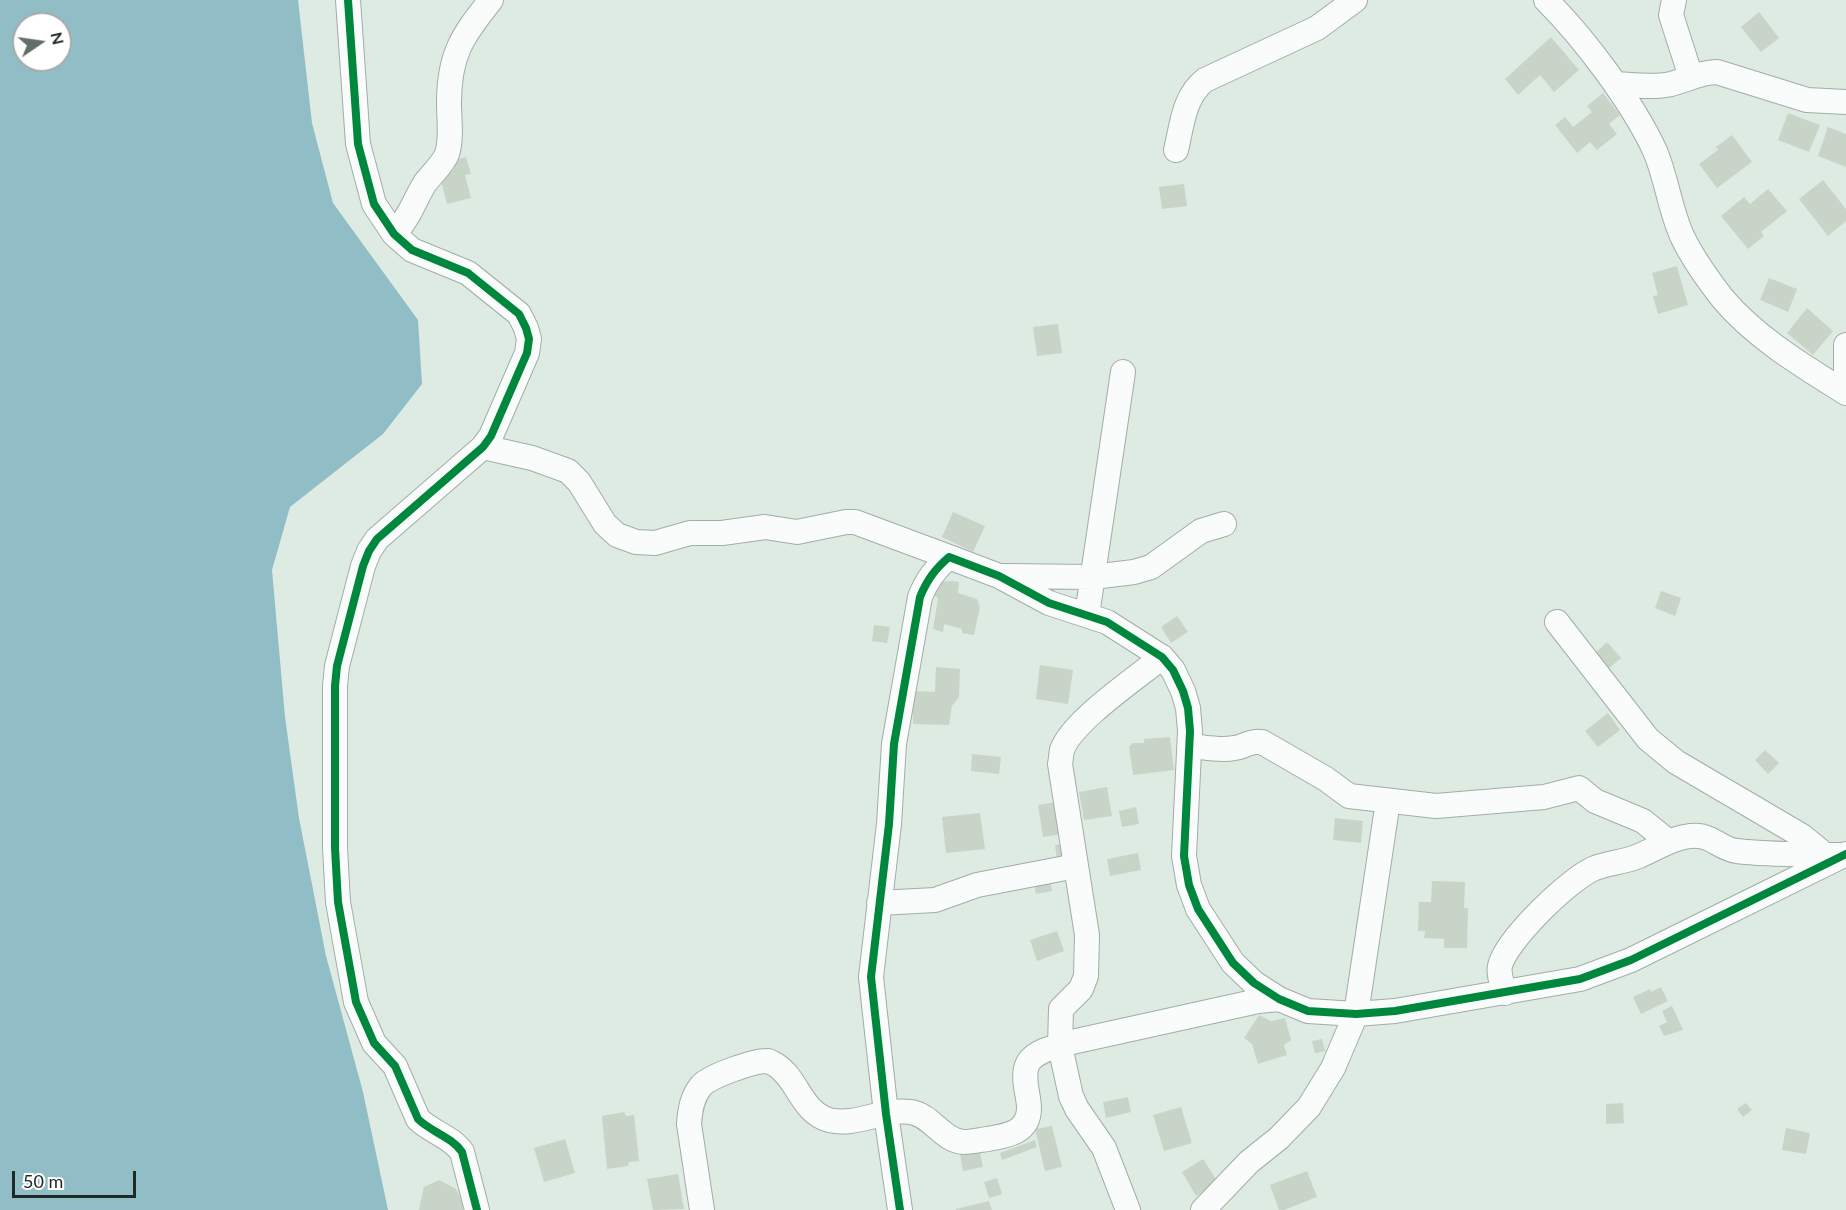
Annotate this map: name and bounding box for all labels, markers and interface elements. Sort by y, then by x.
north arrow [12,12,72,72]
text: N [47,30,69,46]
scale bar [15,1159,140,1197]
text: 50 m [23,1170,63,1192]

